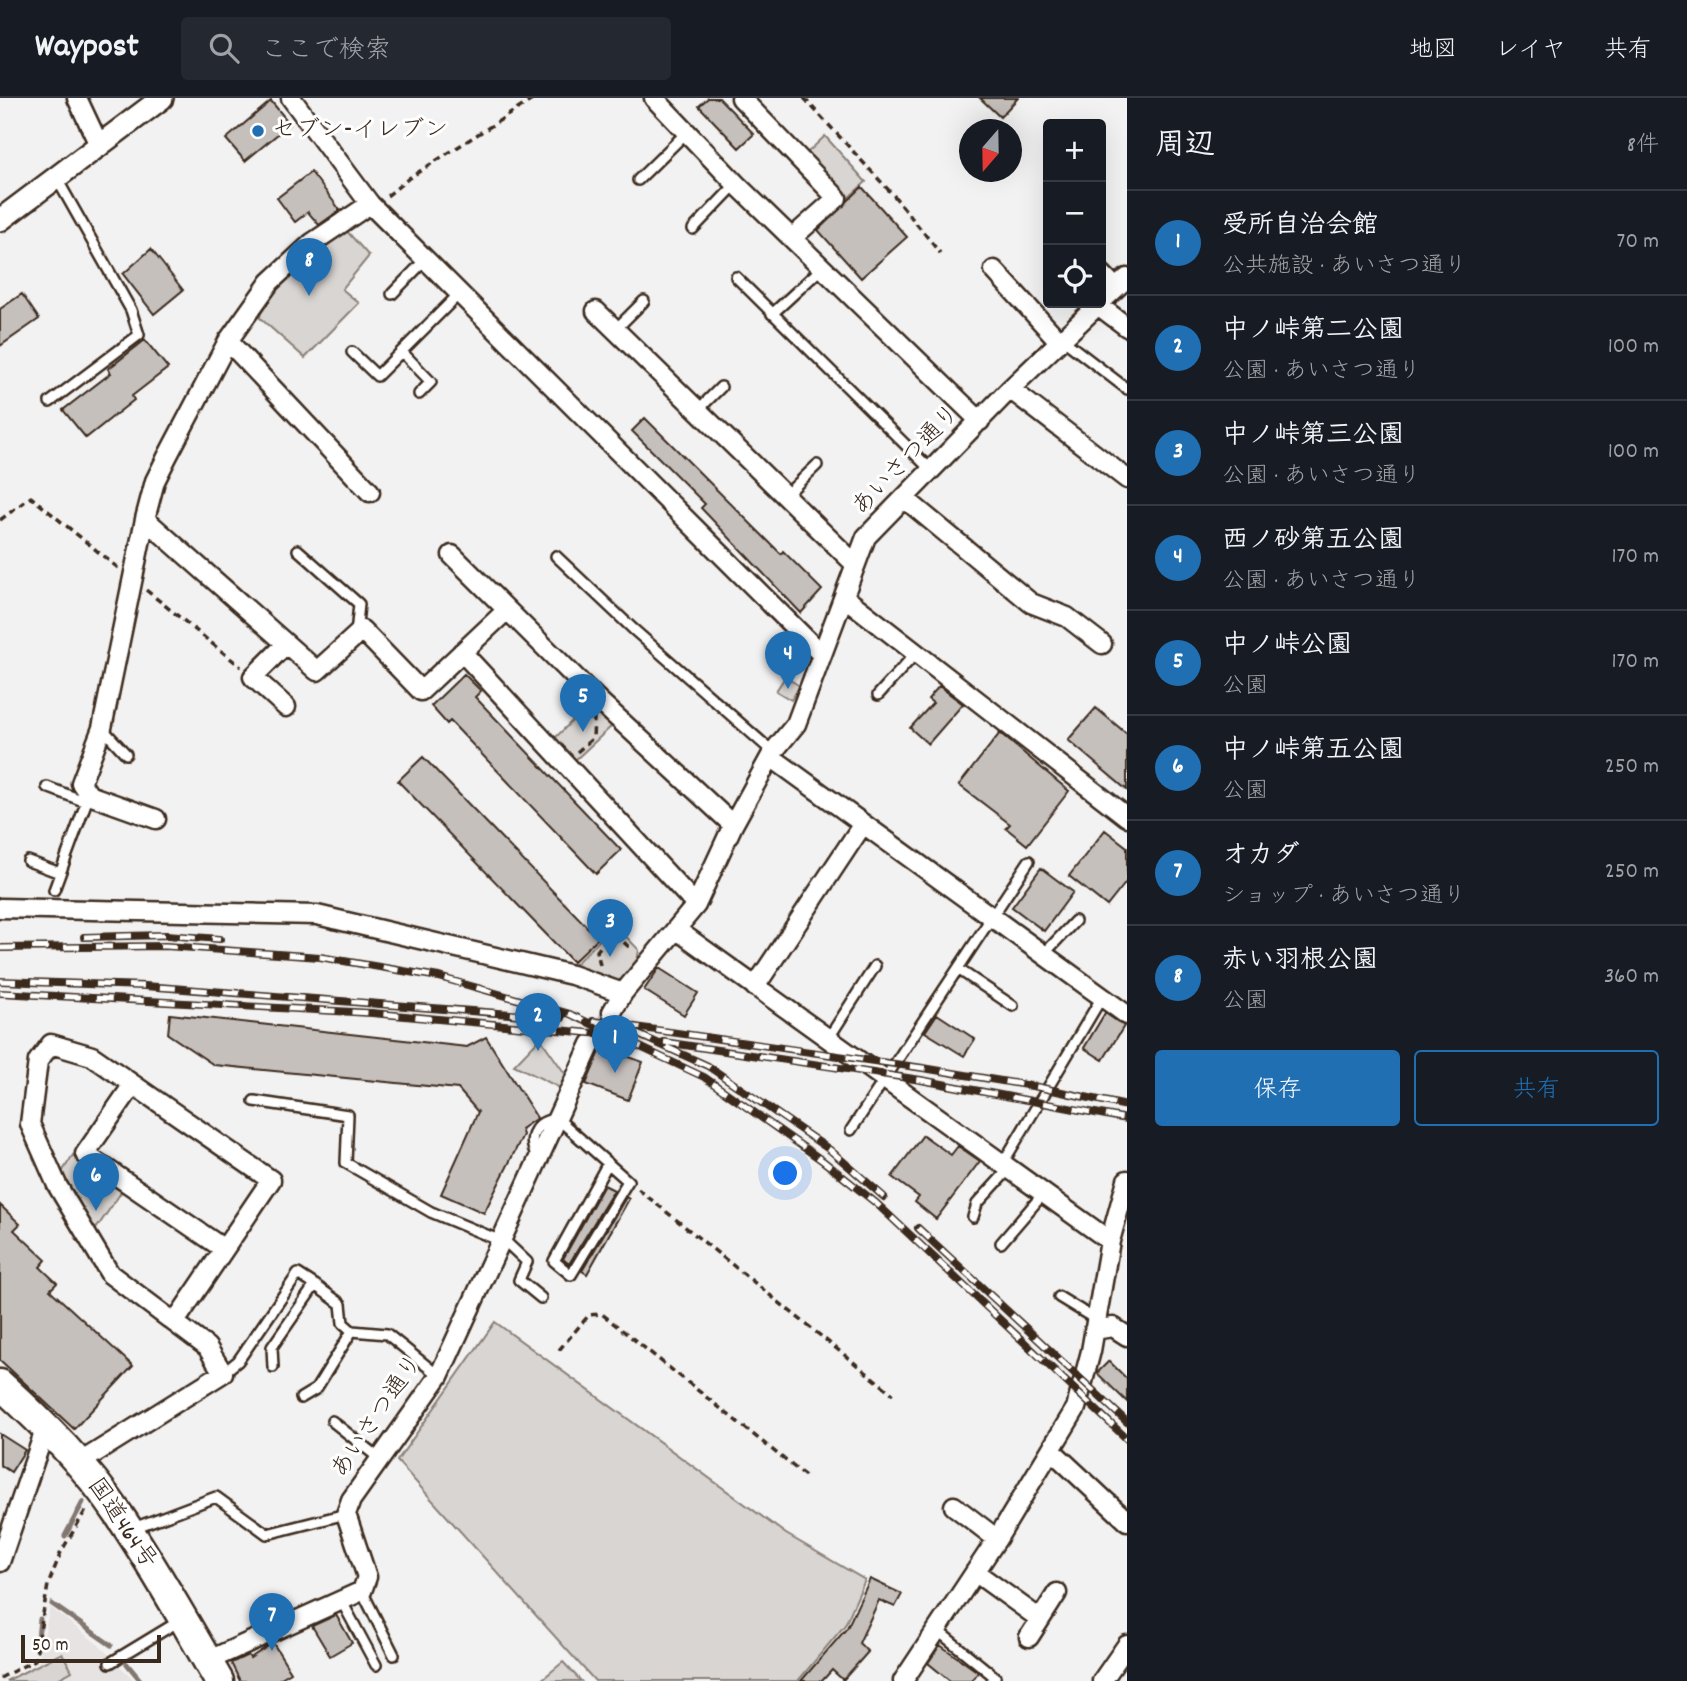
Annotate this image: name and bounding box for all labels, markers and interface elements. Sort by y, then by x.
search box [181,17,671,80]
text: Waypost [35,25,139,72]
icon: search [205,29,243,67]
text: ここで検索 [261,33,391,70]
text: 地図 [1409,34,1457,68]
text: レイヤ [1495,34,1566,68]
text: 共有 [1604,34,1652,68]
place label: セブン-イレブン [272,114,448,148]
north arrow [959,119,1022,182]
map controls [1043,119,1106,308]
button: + [1043,119,1106,182]
marker: セブン-イレブン [250,123,266,139]
text: 周辺 [1155,126,1215,169]
text: 8件 [1627,130,1659,163]
button: − [1043,182,1106,245]
text: 受所自治会館 [1222,208,1378,245]
text: 1 [1175,226,1181,259]
text: 70 m [1617,226,1659,259]
pin: 8 [286,238,332,296]
button: locate [1043,245,1106,308]
text: 公共施設 · あいさつ通り [1222,251,1467,284]
text: 中ノ峠第二公園 [1222,313,1404,350]
text: 2 [1173,331,1183,364]
text: 100 m [1608,331,1659,364]
text: 公園 · あいさつ通り [1222,356,1421,389]
street label: あいさつ通り [845,398,969,524]
text: 中ノ峠第三公園 [1222,418,1404,455]
text: 3 [1173,436,1183,469]
text: 100 m [1608,436,1659,469]
text: 公園 · あいさつ通り [1222,461,1421,494]
text: 西ノ砂第五公園 [1222,523,1404,560]
text: 4 [1173,541,1183,574]
text: 170 m [1612,541,1659,574]
text: 公園 · あいさつ通り [1222,566,1421,599]
text: 中ノ峠公園 [1222,628,1352,665]
pin: 4 [765,631,811,689]
text: 5 [1173,646,1183,679]
text: 170 m [1612,646,1659,679]
text: 公園 [1222,671,1268,704]
pin: 5 [560,674,606,732]
text: 中ノ峠第五公園 [1222,733,1404,770]
text: 6 [1172,751,1184,784]
text: 250 m [1605,751,1659,784]
text: 公園 [1222,776,1268,809]
text: オカダ [1222,838,1299,875]
text: 7 [1174,856,1182,889]
text: 250 m [1605,856,1659,889]
text: ショップ · あいさつ通り [1222,881,1466,914]
pin: 3 [587,899,633,957]
text: 赤い羽根公園 [1222,943,1378,980]
text: 8 [1173,961,1183,994]
text: 360 m [1604,961,1659,994]
text: 公園 [1222,986,1268,1019]
pin: 2 [515,993,561,1051]
pin: 1 [592,1015,638,1073]
button: 保存 [1155,1050,1400,1126]
button: 共有 [1414,1050,1659,1126]
pin: 6 [73,1153,119,1211]
your location [768,1156,802,1190]
street label: あいさつ通り [324,1348,432,1486]
street label: 国道464号 [78,1472,164,1576]
pin: 7 [249,1593,295,1651]
scale bar [21,1632,161,1664]
text: 50 m [32,1633,69,1660]

